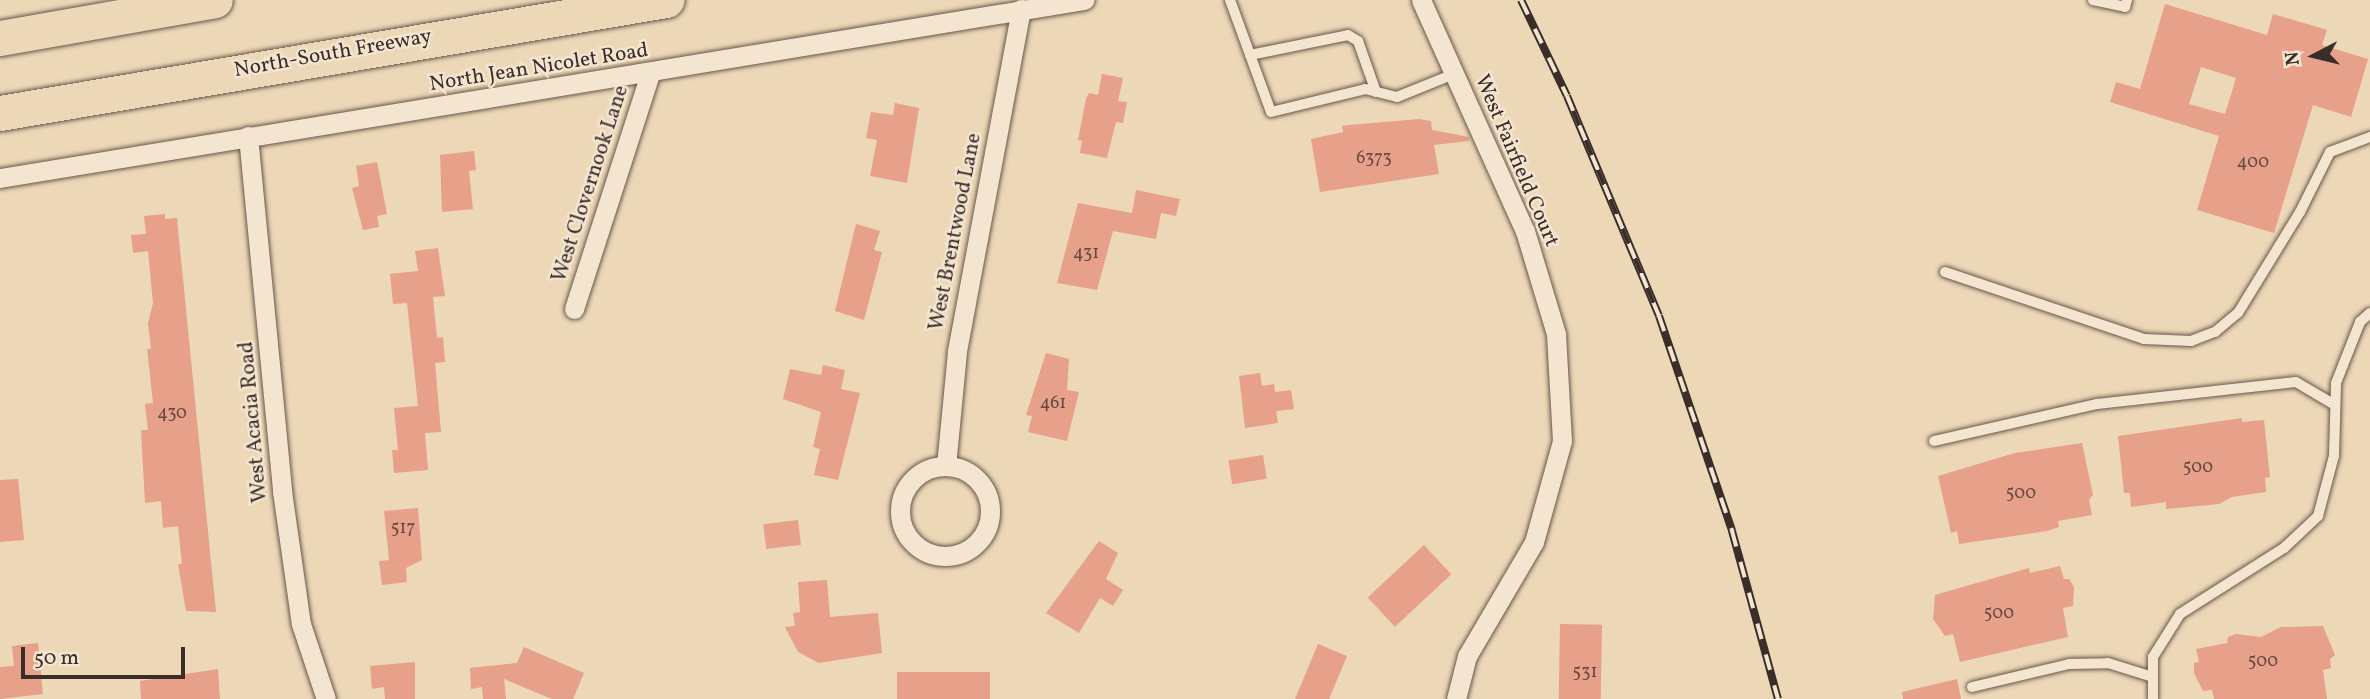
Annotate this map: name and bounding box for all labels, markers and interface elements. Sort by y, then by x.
north arrow [2279,21,2349,91]
street label: North-South Freeway [232,24,434,84]
street label: North Jean Nicolet Road [428,38,650,98]
text: N [2279,50,2307,67]
street label: West Fairfield Court [1468,71,1564,251]
street label: West Clovernook Lane [547,82,635,286]
street label: West Brentwood Lane [924,131,988,333]
house number: 6373 [1356,148,1392,170]
house number: 400 [2237,152,2269,174]
house number: 431 [1073,243,1099,265]
street label: West Acacia Road [234,340,274,504]
house number: 461 [1040,393,1066,415]
house number: 430 [157,403,187,425]
house number: 500 [2183,457,2213,479]
house number: 500 [2006,483,2036,505]
house number: 517 [391,518,415,540]
house number: 500 [1984,603,2014,625]
scale bar [24,632,189,676]
text: 50 m [34,644,79,673]
house number: 500 [2248,651,2278,673]
house number: 531 [1573,662,1597,684]

